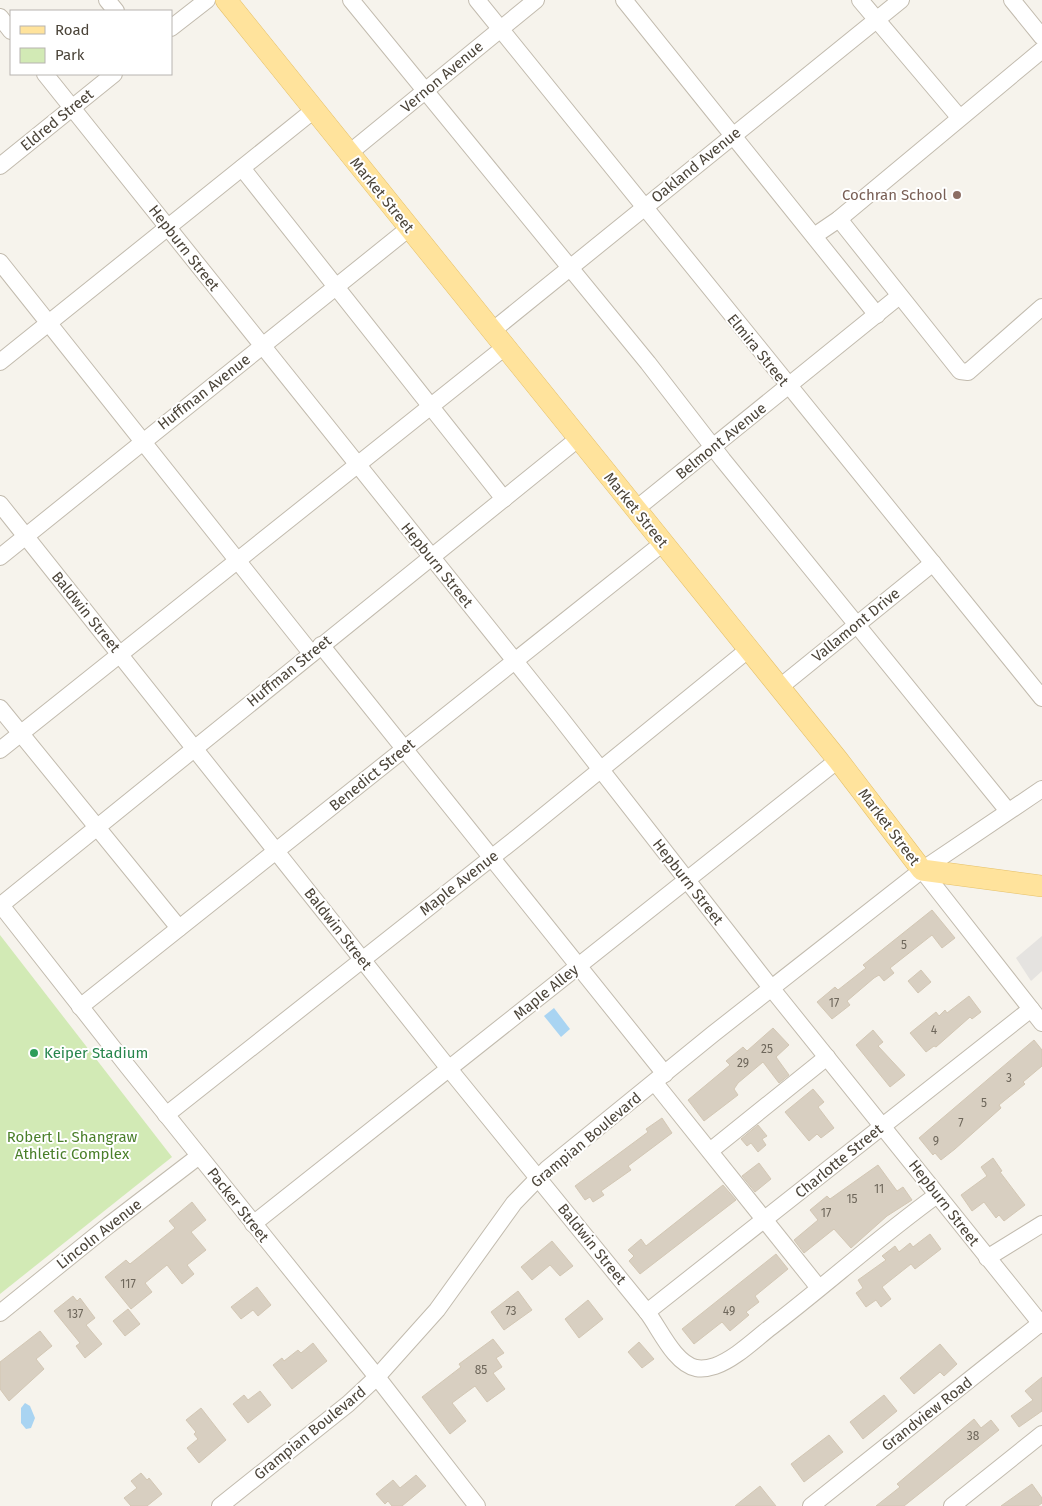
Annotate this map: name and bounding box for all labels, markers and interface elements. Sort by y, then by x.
legend [10,10,172,75]
text: Road [55,21,90,39]
street label: Vernon Avenue [397,37,487,117]
text: Park [55,46,85,64]
street label: Eldred Street [17,85,97,155]
street label: Oakland Avenue [648,123,744,207]
street label: Market Street [346,154,418,237]
place label: Cochran School [842,186,948,204]
marker: Cochran School [951,189,963,201]
street label: Hepburn Street [145,201,224,295]
street label: Elmira Street [723,310,793,390]
street label: Huffman Avenue [154,350,254,434]
street label: Belmont Avenue [672,399,770,483]
street label: Market Street [600,469,672,552]
street label: Hepburn Street [397,519,477,612]
street label: Baldwin Street [48,568,124,657]
street label: Vallamont Drive [809,584,903,666]
street label: Huffman Street [243,631,335,711]
street label: Benedict Street [326,735,419,815]
street label: Market Street [854,785,924,869]
street label: Hepburn Street [649,835,728,929]
street label: Maple Avenue [416,847,502,919]
street label: Baldwin Street [300,885,376,974]
house number: 5 [901,938,907,952]
street label: Maple Alley [510,960,582,1024]
house number: 17 [829,996,839,1010]
house number: 4 [931,1023,938,1037]
house number: 25 [761,1042,773,1056]
place label: Keiper Stadium [44,1044,148,1062]
marker: Keiper Stadium [28,1047,40,1059]
house number: 29 [737,1056,749,1070]
house number: 3 [1006,1071,1012,1085]
street label: Grampian Boulevard [527,1089,645,1191]
house number: 5 [981,1096,987,1110]
house number: 7 [958,1116,964,1130]
street label: Charlotte Street [792,1120,887,1202]
park label: Robert L. Shangraw Athletic Complex [7,1128,138,1163]
house number: 9 [933,1134,939,1148]
street label: Hepburn Street [905,1156,984,1250]
street label: Packer Street [203,1164,273,1246]
house number: 11 [874,1182,884,1196]
house number: 15 [846,1192,858,1206]
street label: Lincoln Avenue [53,1195,145,1273]
street label: Baldwin Street [554,1200,630,1289]
house number: 17 [821,1206,831,1220]
house number: 117 [120,1277,136,1291]
house number: 73 [505,1304,517,1318]
house number: 49 [723,1304,735,1318]
house number: 137 [67,1307,83,1321]
house number: 85 [475,1363,487,1377]
street label: Grandview Road [878,1373,976,1455]
street label: Grampian Boulevard [251,1382,369,1484]
house number: 38 [967,1429,980,1443]

